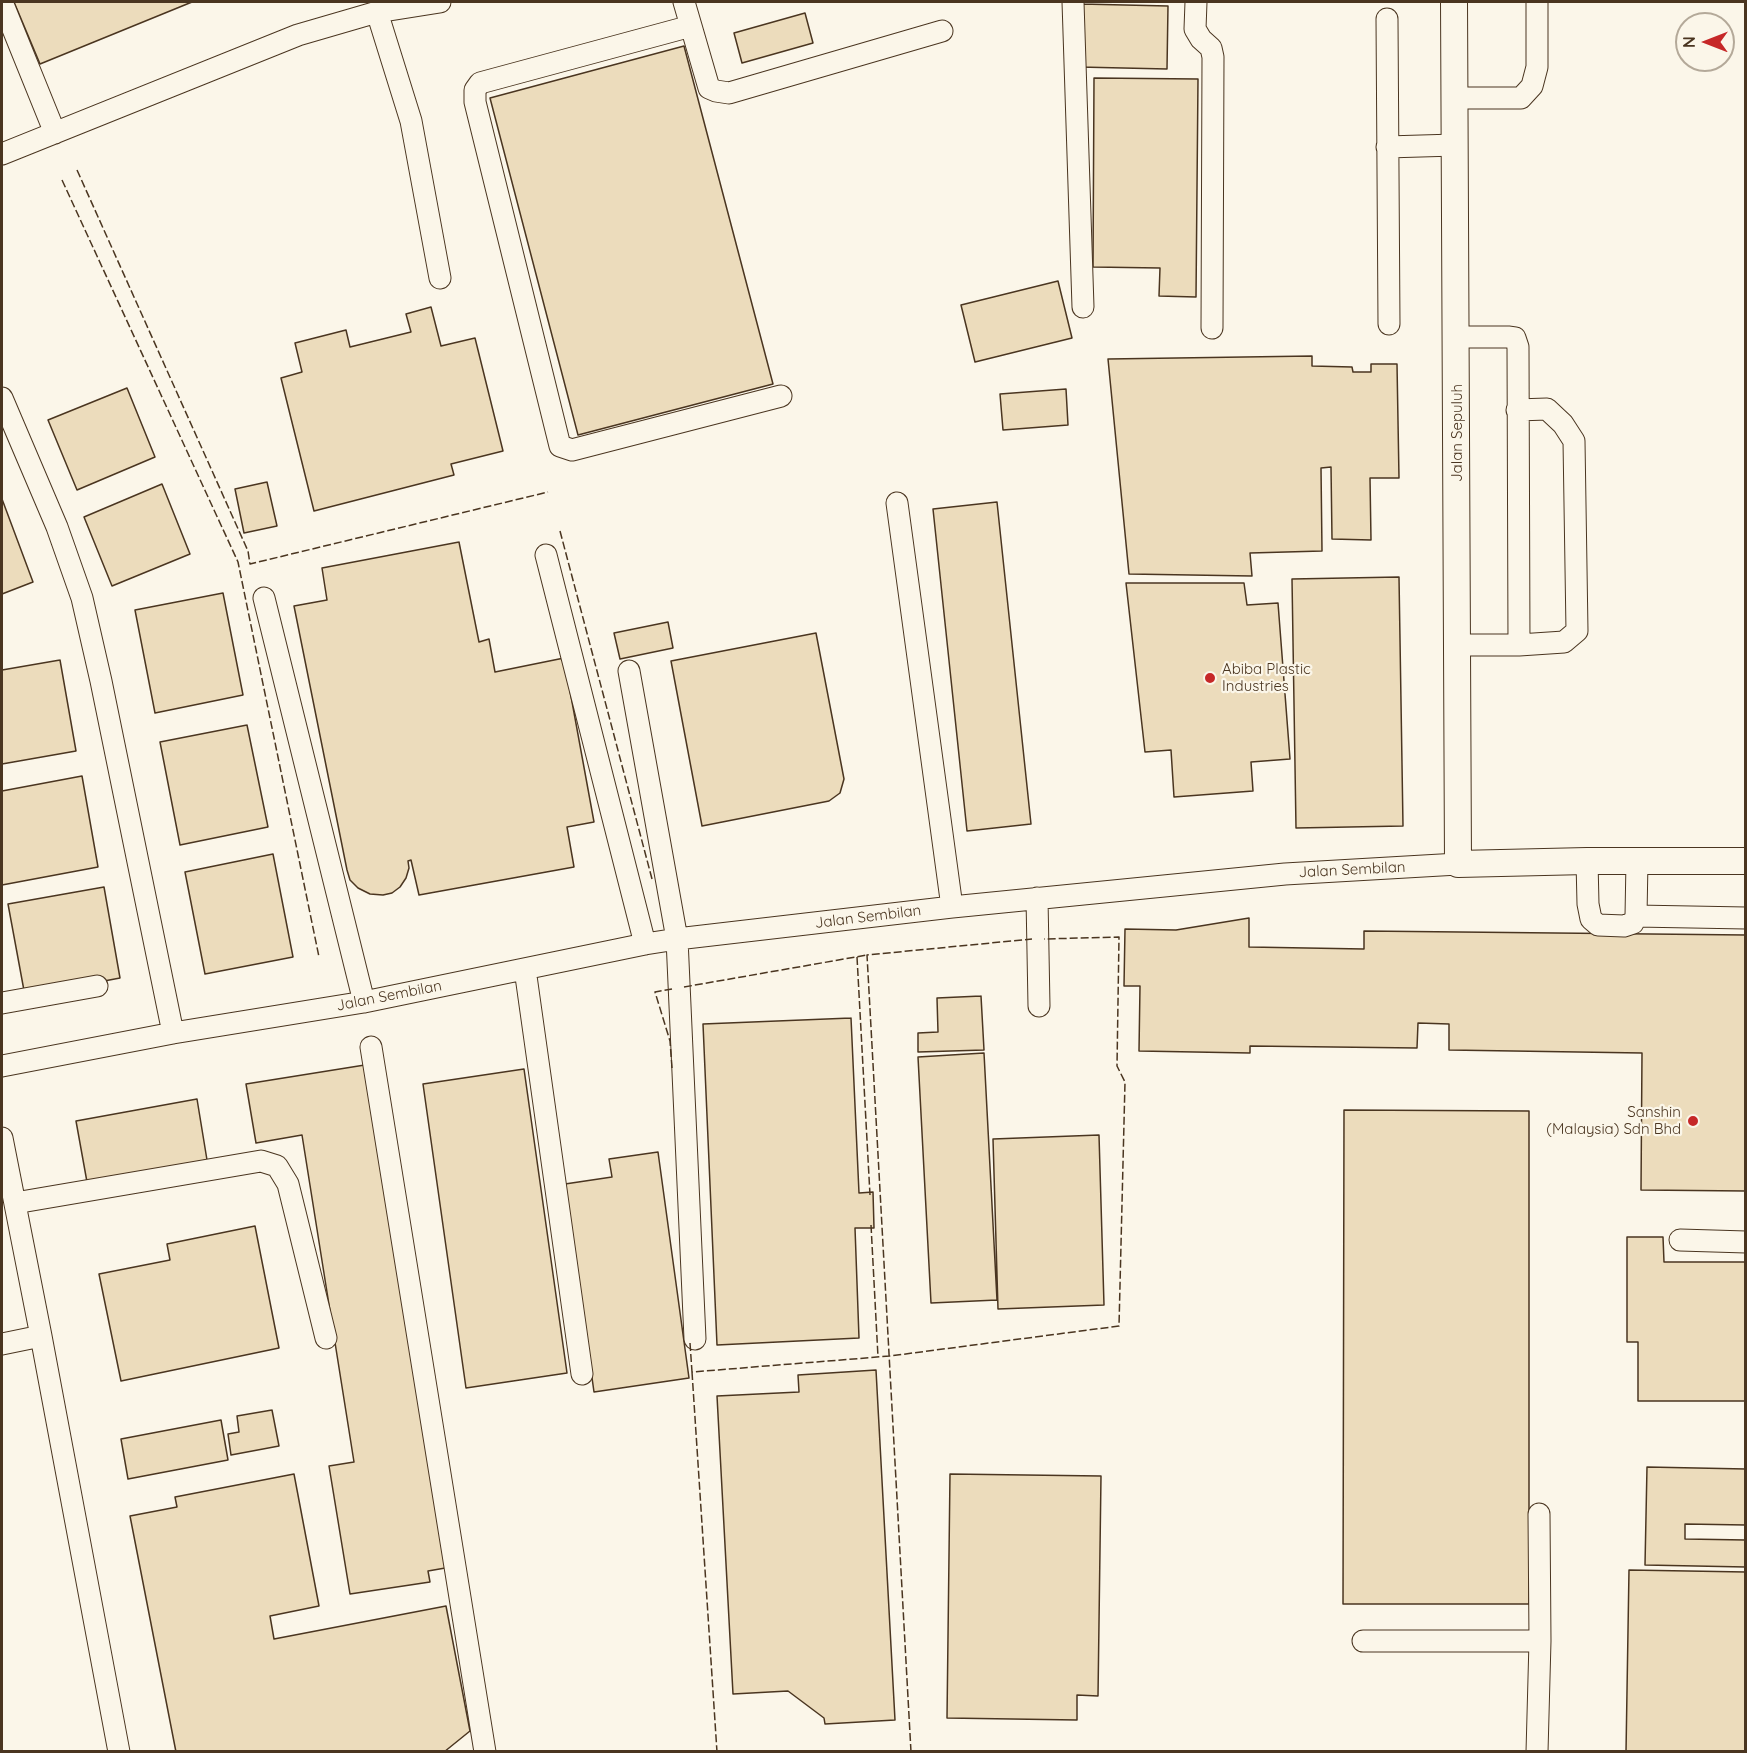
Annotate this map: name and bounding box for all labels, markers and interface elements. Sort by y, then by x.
north arrow [1675,12,1735,72]
text: N [1679,36,1699,48]
street label: Jalan Sepuluh [1448,384,1466,482]
place label: Abiba Plastic Industries [1222,660,1311,695]
marker: Abiba Plastic Industries [1203,671,1217,685]
street label: Jalan Sembilan [1298,858,1406,882]
street label: Jalan Sembilan [814,902,922,932]
street label: Jalan Sembilan [335,977,443,1015]
place label: Sanshin (Malaysia) Sdn Bhd [1546,1103,1681,1138]
marker: Sanshin (Malaysia) Sdn Bhd [1686,1114,1700,1128]

